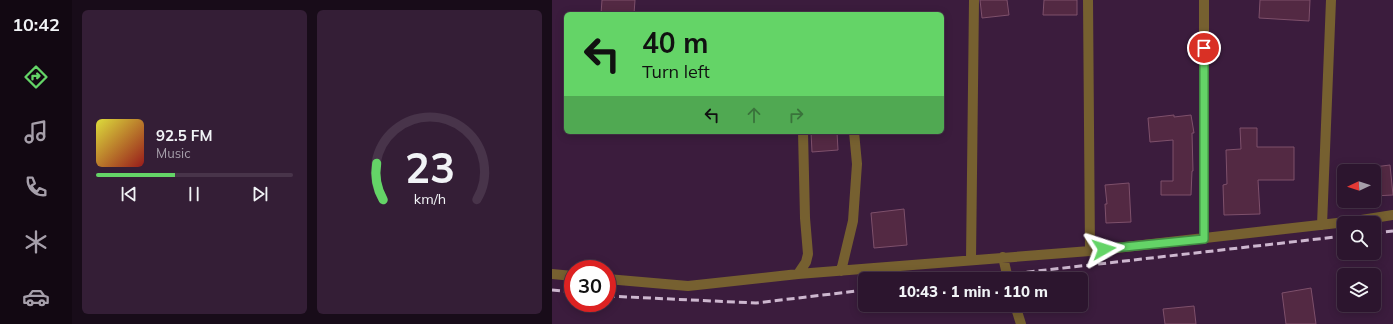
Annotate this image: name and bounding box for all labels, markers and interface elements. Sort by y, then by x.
text: 10:42 [12,13,60,36]
text: 40 m [642,25,708,60]
icon: left [576,28,628,80]
pin [1187,31,1221,65]
icon: arrive [1193,37,1215,59]
text: Turn left [642,60,710,83]
icon: directions [22,63,50,91]
icon: left [701,104,723,126]
icon: ahead [743,104,765,126]
icon: right [785,104,807,126]
icon: music [22,118,50,146]
text: 92.5 FM [156,126,212,145]
text: 23 [405,141,454,193]
text: Music [156,145,191,161]
north arrow [1337,164,1381,208]
map controls [1337,164,1381,312]
icon: phone [22,173,50,201]
icon: previous [118,183,140,205]
icon: pause [183,183,205,205]
icon: next [249,183,271,205]
text: km/h [413,190,446,208]
button: search [1337,216,1381,260]
icon: climate [22,228,50,256]
position arrow [1083,228,1125,270]
speed limit sign: 30 [564,260,616,312]
button: layers [1337,268,1381,312]
text: 10:43 · 1 min · 110 m [898,282,1048,301]
icon: car [22,283,50,311]

